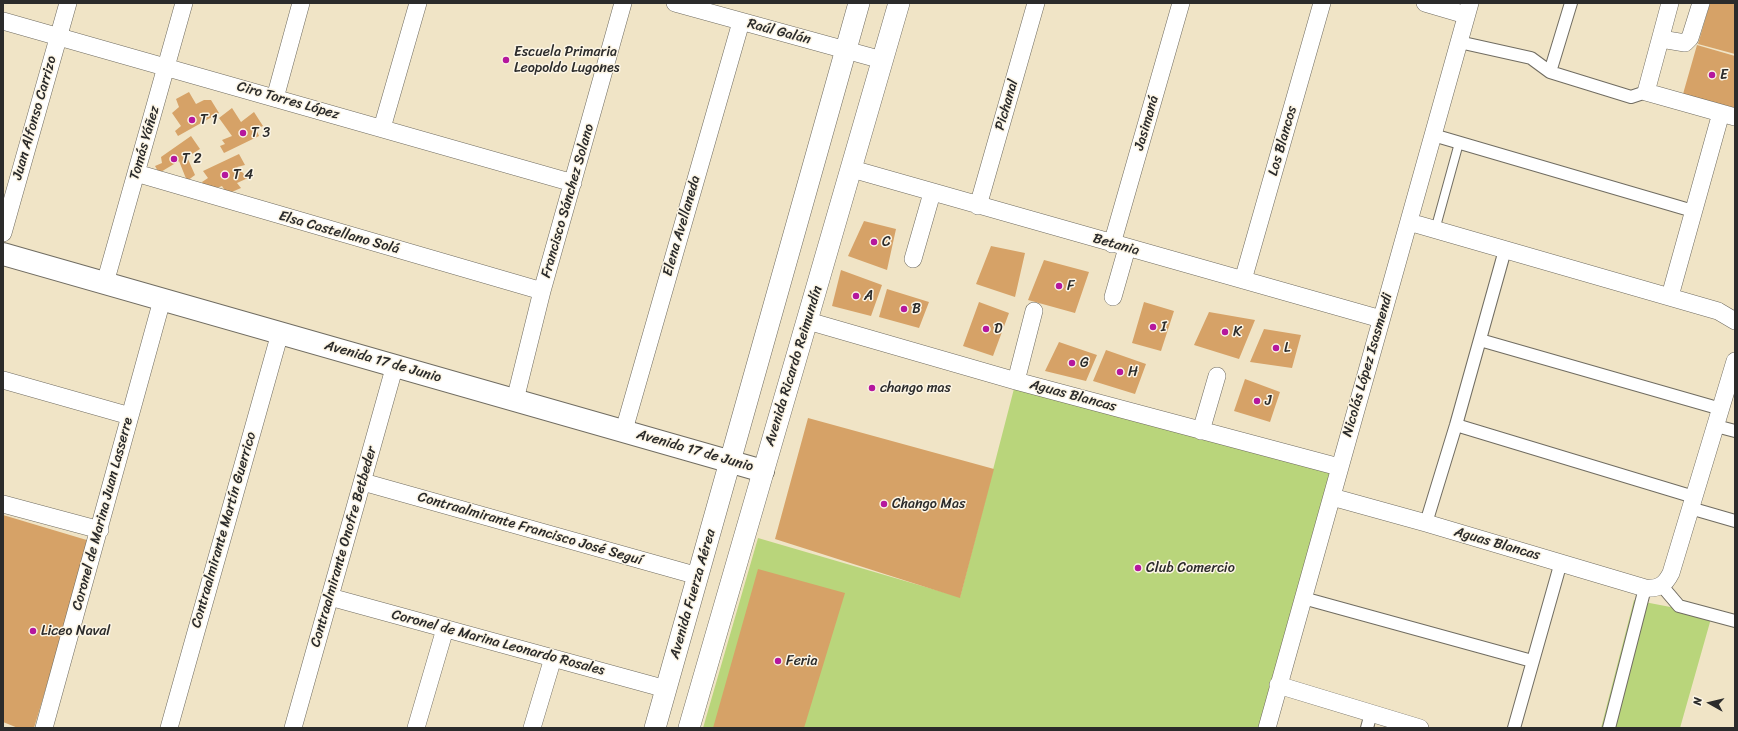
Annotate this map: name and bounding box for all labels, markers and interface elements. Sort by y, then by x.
street label: Raúl Galán [745,15,813,49]
place label: Escuela Primaria Leopoldo Lugones [514,44,619,76]
street label: Juan Alfonso Carrizo [9,54,61,182]
marker: Escuela Primaria Leopoldo Lugones [501,55,511,65]
place label: E [1720,67,1728,83]
marker: E [1707,70,1717,80]
street label: Ciro Torres López [235,78,341,124]
street label: Pichanal [992,78,1022,132]
street label: Jasimaná [1131,94,1163,152]
street label: Tomás Yáñez [126,104,164,182]
street label: Los Blancos [1265,104,1301,178]
place label: T 1 [200,112,217,128]
marker: T 1 [187,115,197,125]
street label: Francisco Sánchez Solano [538,122,598,280]
place label: T 3 [251,125,270,141]
marker: T 3 [238,128,248,138]
place label: T 2 [182,151,202,167]
marker: T 2 [169,154,179,164]
place label: T 4 [233,167,253,183]
marker: T 4 [220,170,230,180]
street label: Elena Avellaneda [660,174,704,278]
street label: Elsa Castellano Solá [277,208,401,258]
street label: Betania [1091,230,1141,260]
place label: C [882,234,891,250]
marker: C [869,237,879,247]
place label: F [1067,278,1075,294]
marker: F [1054,281,1064,291]
street label: Avenida Ricardo Reimundín [762,284,826,448]
place label: A [864,288,873,304]
marker: A [851,291,861,301]
street label: Nicolás López Isasmendi [1339,291,1397,439]
place label: B [912,301,921,317]
marker: B [899,304,909,314]
place label: I [1161,319,1167,335]
place label: D [994,321,1002,337]
marker: I [1148,322,1158,332]
marker: D [981,324,991,334]
place label: K [1233,324,1242,340]
marker: K [1220,327,1230,337]
street label: Avenida 17 de Junio [323,337,443,387]
place label: L [1284,340,1290,356]
marker: L [1271,343,1281,353]
place label: G [1080,355,1089,371]
marker: G [1067,358,1077,368]
place label: H [1128,364,1138,380]
marker: H [1115,367,1125,377]
street label: Aguas Blancas [1028,376,1118,416]
place label: chango mas [880,380,951,396]
marker: chango mas [867,383,877,393]
place label: J [1265,393,1272,409]
marker: J [1252,396,1262,406]
street label: Coronel de Marina Juan Lasserre [69,416,137,612]
street label: Avenida 17 de Junio [635,426,755,476]
street label: Contraalmirante Martín Guerrico [188,430,260,630]
street label: Contraalmirante Onofre Betbeder [307,445,381,649]
street label: Contraalmirante Francisco José Seguí [416,489,644,569]
place label: Chango Mas [892,496,965,512]
marker: Chango Mas [879,499,889,509]
street label: Aguas Blancas [1452,524,1542,564]
street label: Avenida Fuerza Aérea [666,527,720,661]
place label: Club Comercio [1146,560,1235,576]
marker: Club Comercio [1133,563,1143,573]
street label: Coronel de Marina Leonardo Rosales [390,606,606,680]
place label: Liceo Naval [41,623,110,639]
marker: Liceo Naval [28,626,38,636]
place label: Feria [786,653,817,669]
marker: Feria [773,656,783,666]
north arrow [1690,683,1730,723]
text: N [1688,696,1708,706]

